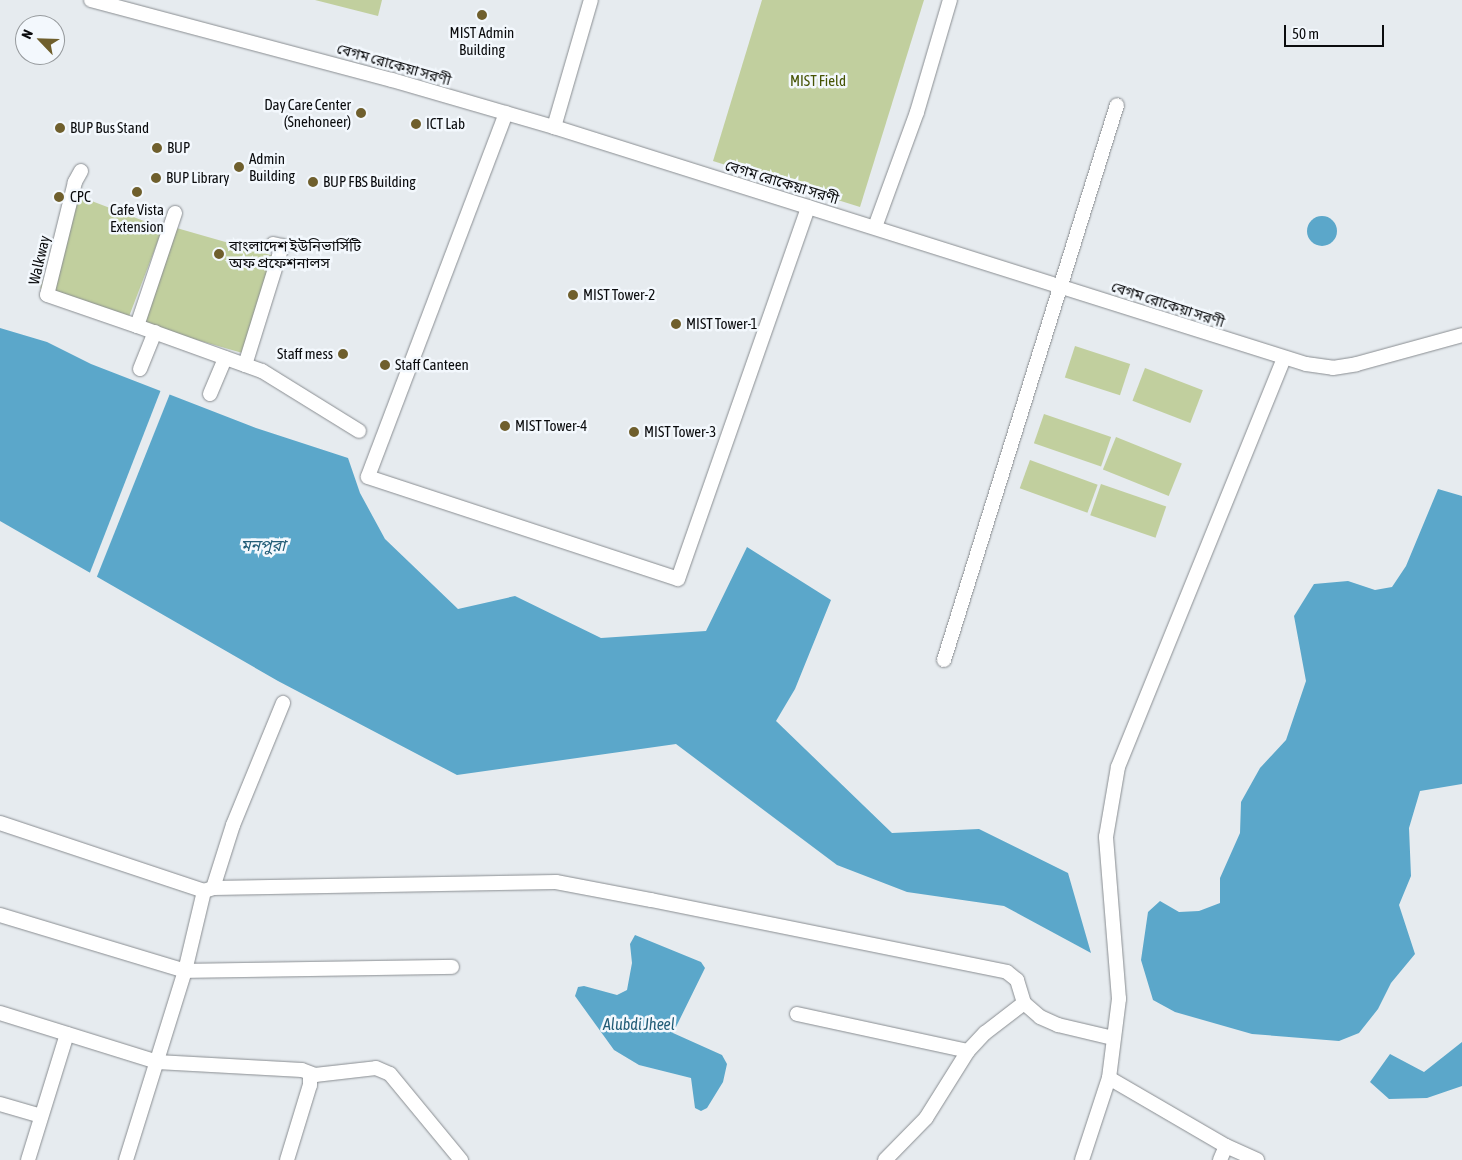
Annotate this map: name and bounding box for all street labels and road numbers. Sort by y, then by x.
street label: বেগম রোকেয়া সরণী [335,39,453,89]
street label: বেগম রোকেয়া সরণী [723,156,841,208]
street label: Walkway [25,234,53,286]
street label: বেগম রোকেয়া সরণী [1109,277,1227,331]

